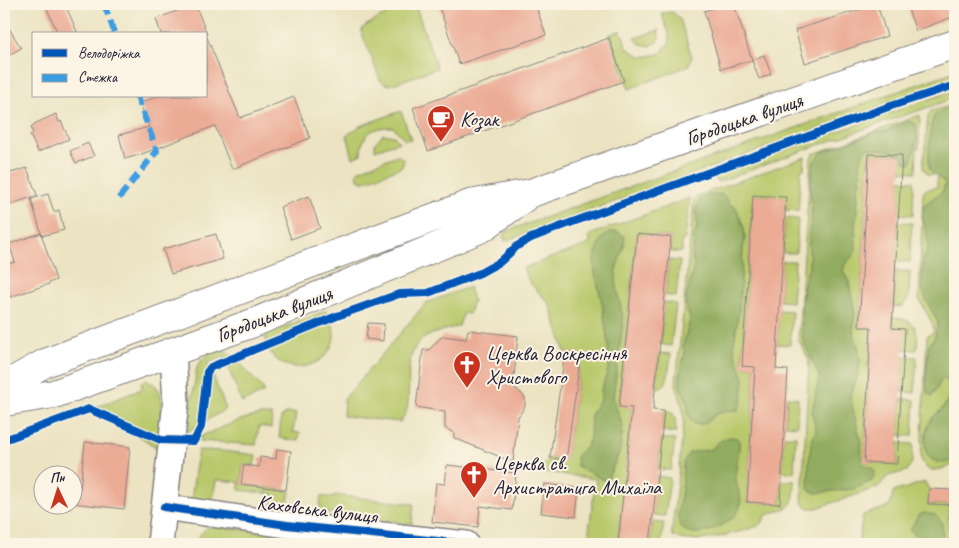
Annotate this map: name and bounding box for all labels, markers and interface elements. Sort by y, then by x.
legend [32,32,208,98]
text: Велодоріжка [78,44,141,63]
text: Стежка [78,68,118,87]
street label: Городоцька вулиця [682,86,807,151]
cafe icon: Козак [426,104,456,143]
place label: Козак [460,106,501,133]
street label: Городоцька вулиця [212,279,337,348]
place label: Церква Воскресіння Христового [486,340,628,390]
church icon: Церква Воскресіння Христового [452,350,482,389]
place label: Церква св. Архистратига Михаїла [493,450,663,500]
church icon: Церква св. Архистратига Михаїла [459,460,489,499]
north arrow [32,466,82,516]
text: Пн [49,468,66,487]
street label: Каховська вулиця [255,489,380,529]

